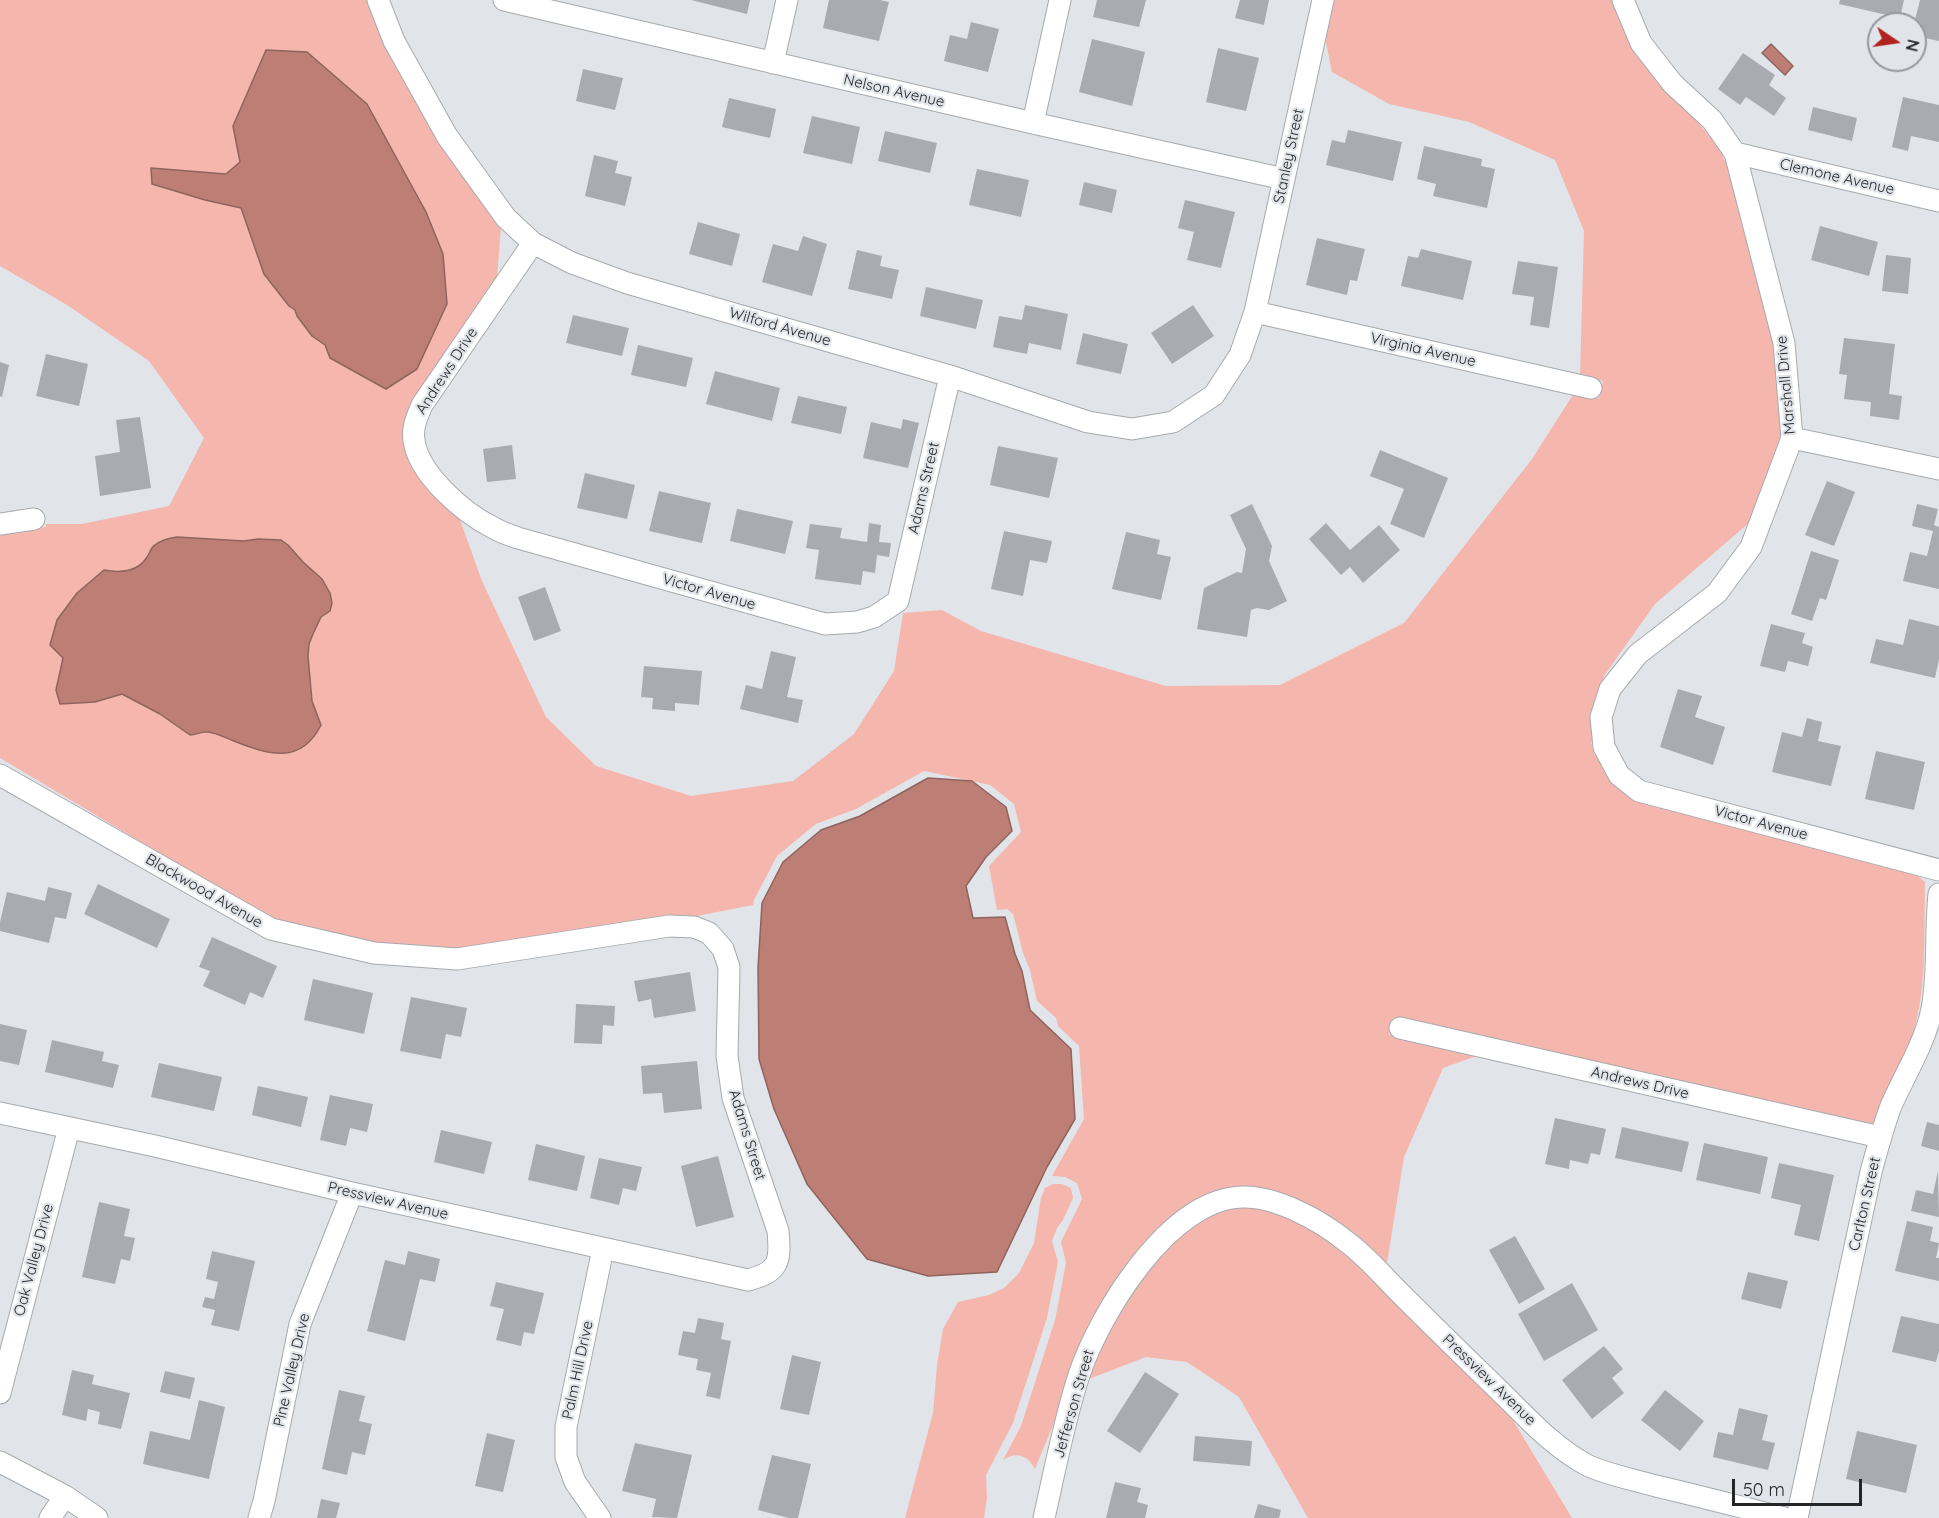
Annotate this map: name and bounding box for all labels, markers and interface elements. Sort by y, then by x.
north arrow [1867,12,1927,72]
text: N [1902,38,1924,54]
street label: Nelson Avenue [842,71,946,111]
street label: Stanley Street [1270,107,1308,205]
street label: Clemone Avenue [1778,155,1896,199]
street label: Wilford Avenue [727,304,833,350]
street label: Andrews Drive [412,324,482,418]
street label: Virginia Avenue [1369,329,1477,371]
street label: Marshall Drive [1773,335,1799,435]
street label: Adams Street [905,440,943,536]
street label: Victor Avenue [660,570,758,614]
street label: Victor Avenue [1712,802,1810,844]
street label: Blackwood Avenue [142,850,266,932]
street label: Andrews Drive [1589,1063,1691,1103]
street label: Adams Street [725,1088,769,1182]
street label: Carlton Street [1845,1155,1885,1253]
street label: Pressview Avenue [326,1178,450,1224]
street label: Oak Valley Drive [10,1202,58,1318]
street label: Pine Valley Drive [270,1311,314,1429]
street label: Palm Hill Drive [559,1319,597,1421]
street label: Pressview Avenue [1438,1331,1540,1429]
street label: Jefferson Street [1050,1348,1098,1460]
scale bar [1735,1467,1866,1505]
text: 50 m [1743,1478,1785,1501]

